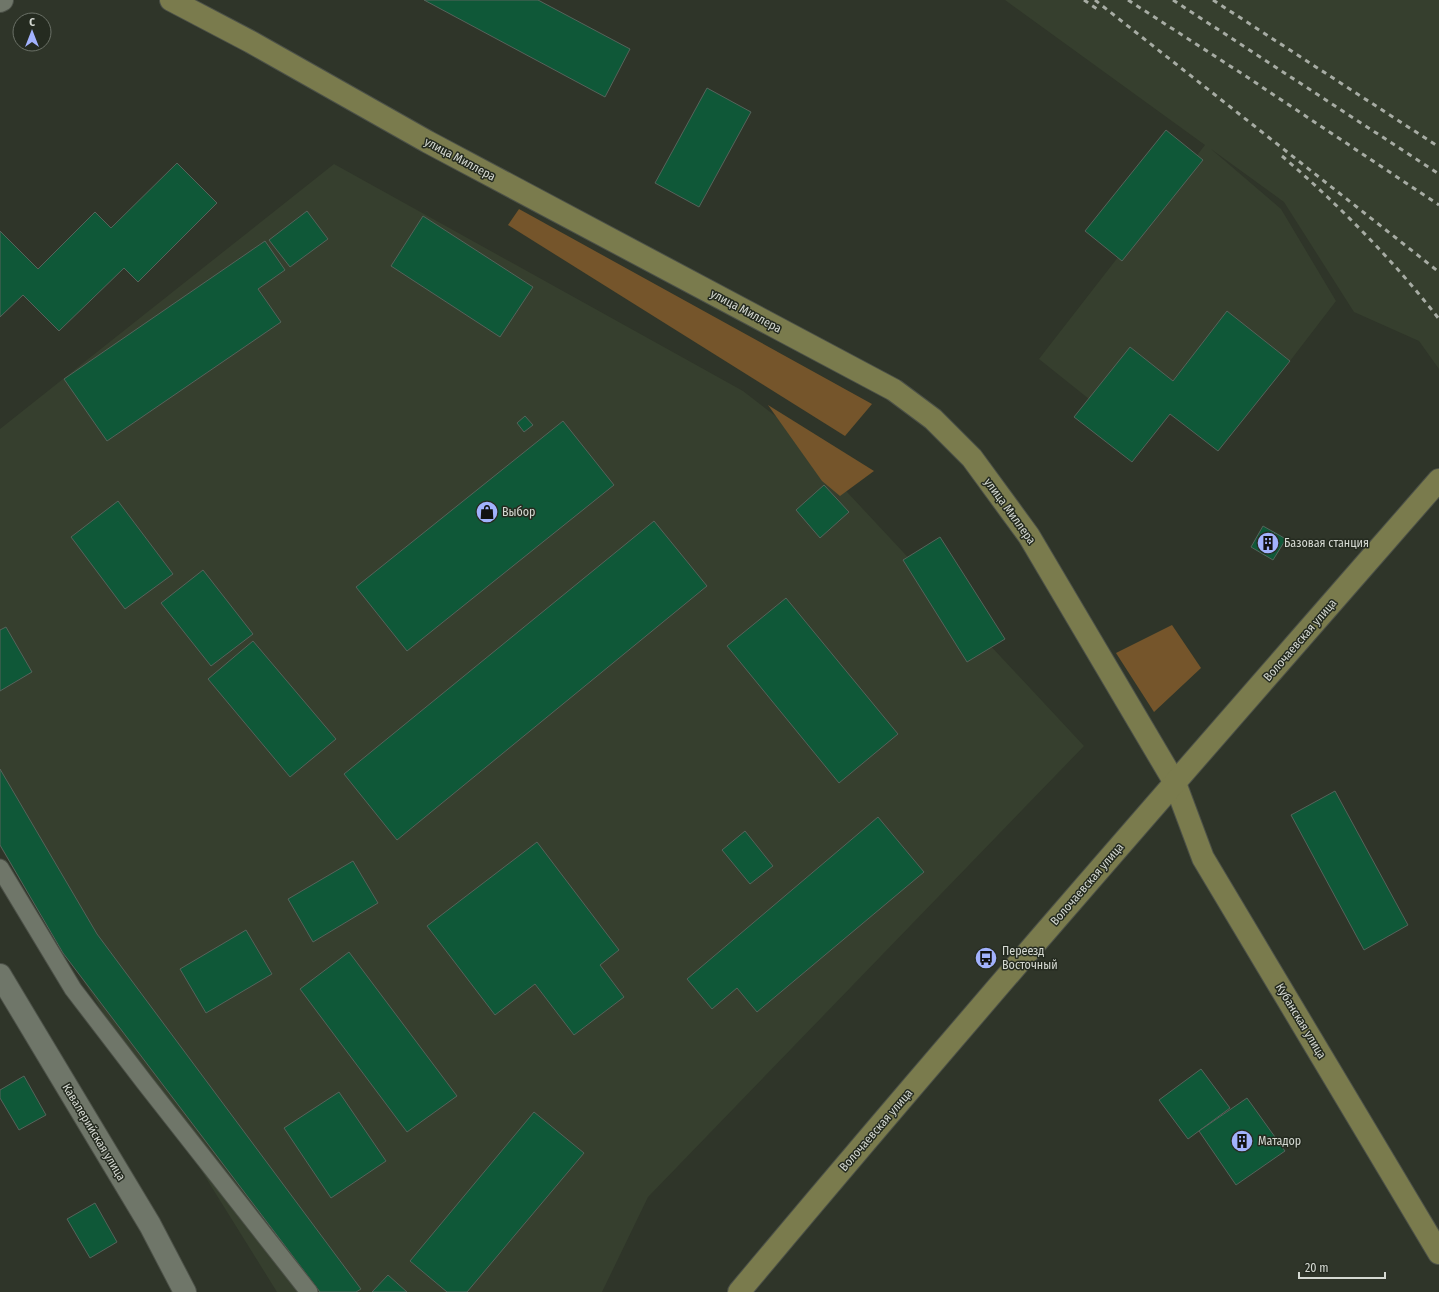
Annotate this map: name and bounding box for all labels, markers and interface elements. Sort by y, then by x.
north arrow [12,12,52,52]
text: С [29,16,35,29]
street label: улица Миллера [422,134,498,184]
street label: улица Миллера [708,286,784,336]
street label: улица Миллера [981,475,1039,547]
shop icon: Выбор [474,499,500,525]
place label: Выбор [502,505,535,519]
building icon: Базовая станция [1255,530,1281,556]
place label: Базовая станция [1284,536,1369,550]
street label: Волочаевская улица [1261,596,1340,684]
street label: Волочаевская улица [1048,840,1127,928]
place label: Переезд Восточный [1002,944,1058,972]
bus stop icon: Переезд Восточный [973,945,999,971]
street label: Кубанская улица [1273,981,1329,1061]
street label: Кавалерийская улица [59,1081,129,1183]
street label: Волочаевская улица [837,1086,916,1174]
building icon: Матадор [1229,1128,1255,1154]
place label: Матадор [1258,1134,1301,1148]
scale bar [1299,1254,1385,1280]
text: 20 m [1305,1261,1329,1275]

